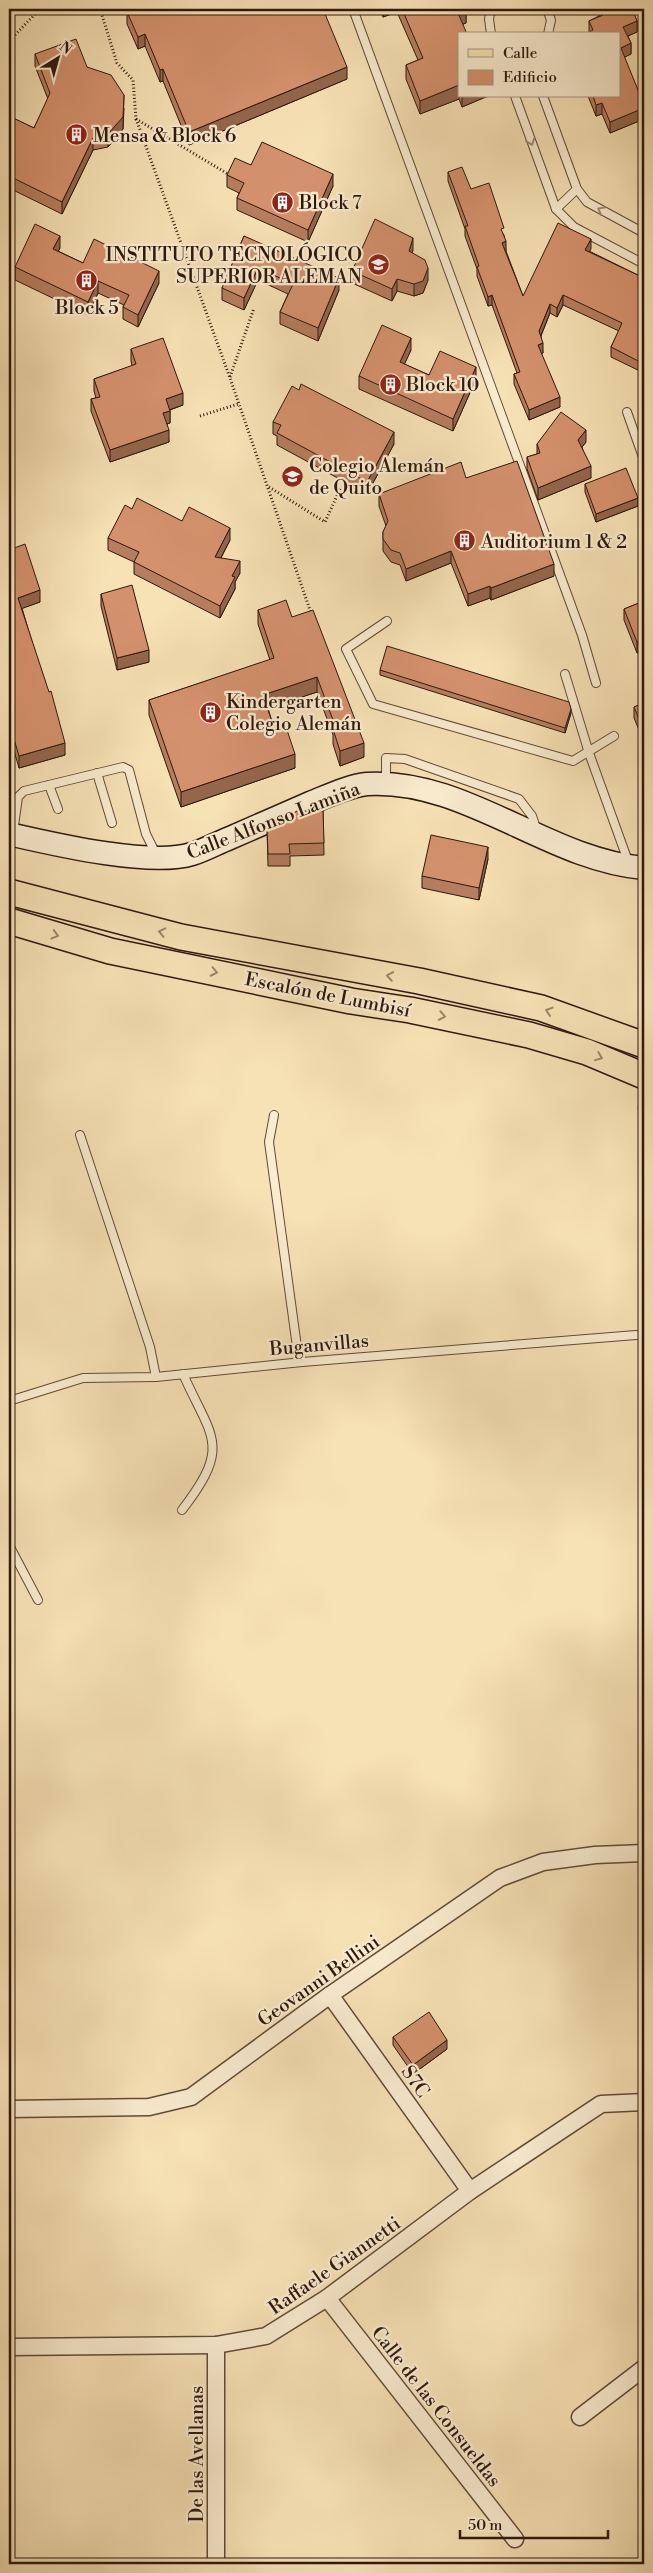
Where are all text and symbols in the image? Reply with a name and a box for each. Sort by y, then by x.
north arrow [32,32,82,82]
legend [458,32,620,98]
text: N [55,38,75,59]
text: Calle [503,44,537,63]
text: Edificio [503,68,557,87]
building icon: Mensa & Block 6 [65,123,89,147]
place label: Mensa & Block 6 [93,124,236,148]
one-way arrow [525,137,535,146]
building icon: Block 7 [271,190,295,214]
place label: Block 7 [298,191,362,215]
one-way arrow [597,206,606,216]
place label: INSTITUTO TECNOLÓGICO SUPERIOR ALEMAN [105,242,362,289]
school or university icon: INSTITUTO TECNOLÓGICO SUPERIOR ALEMAN [366,253,390,277]
building icon: Block 5 [75,269,99,293]
place label: Block 5 [54,296,119,320]
building icon: Block 10 [378,372,402,396]
place label: Block 10 [405,373,479,397]
place label: Colegio Alemán de Quito [309,454,445,500]
school or university icon: Colegio Alemán de Quito [281,464,305,488]
building icon: Auditorium 1 & 2 [453,529,477,553]
place label: Auditorium 1 & 2 [480,530,627,554]
place label: Kindergarten Colegio Alemán [226,690,362,736]
building icon: Kindergarten Colegio Alemán [198,700,222,724]
street label: Calle Alfonso Lamiña [183,777,364,865]
one-way arrow [158,927,167,938]
one-way arrow [51,930,59,940]
one-way arrow [209,966,218,977]
street label: Escalón de Lumbisí [243,967,413,1023]
one-way arrow [386,972,395,982]
one-way arrow [545,1006,554,1016]
one-way arrow [437,1010,446,1021]
one-way arrow [594,1051,603,1062]
street label: Buganvillas [267,1329,370,1361]
street label: Geovanni Bellini [253,1930,384,2032]
street label: S7C [396,2061,435,2102]
street label: Raffaele Giannetti [264,2211,405,2320]
street label: Calle de las Consueldas [366,2321,506,2492]
street label: De las Avellanas [185,2386,209,2522]
scale bar [460,2508,608,2540]
text: 50 m [468,2516,502,2535]

